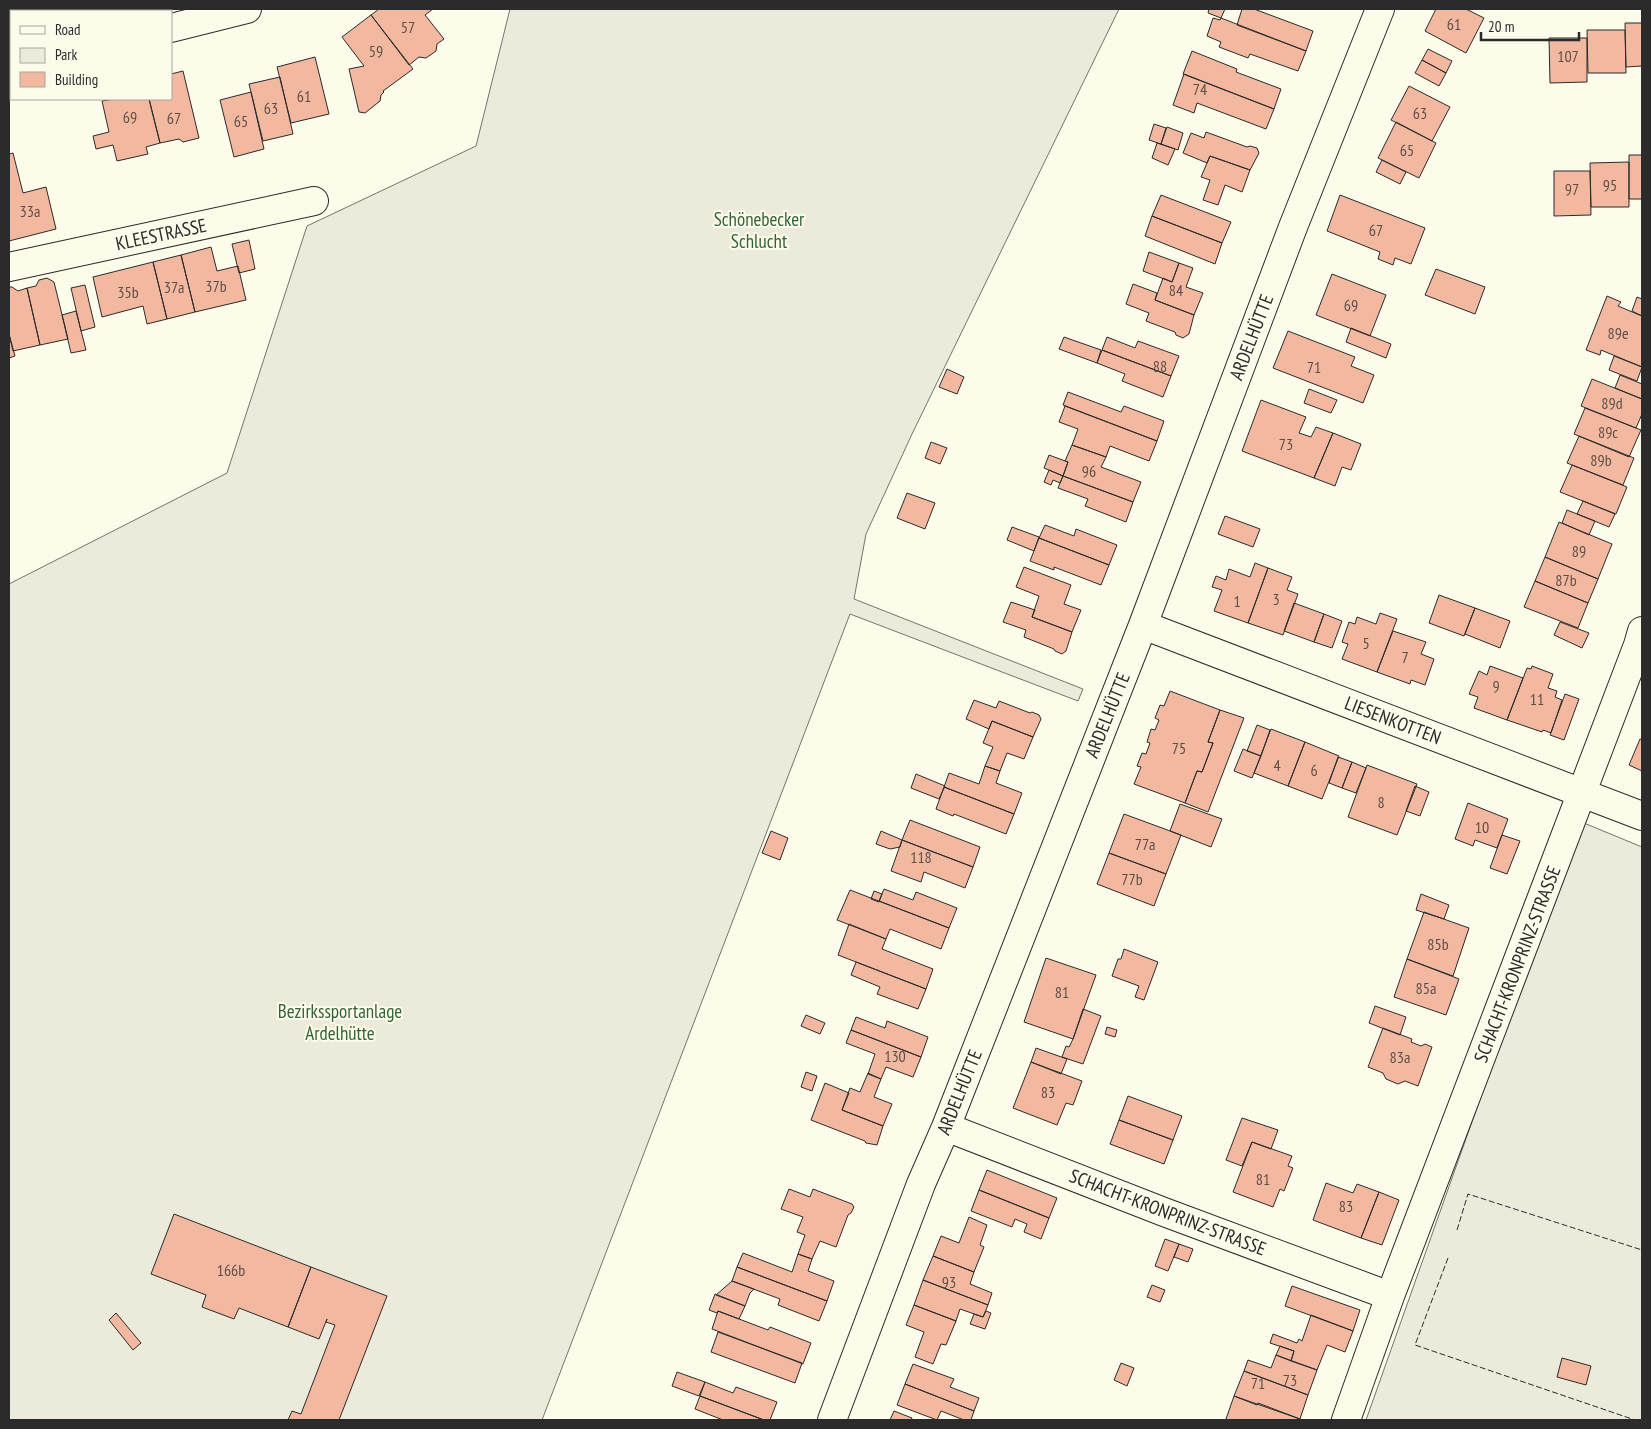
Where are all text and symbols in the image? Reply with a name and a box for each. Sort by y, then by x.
legend [10,10,172,100]
scale bar [1481,10,1578,42]
house number: 61 [1447,14,1461,34]
house number: 57 [401,17,415,37]
text: 20 m [1488,17,1514,36]
text: Road [55,20,81,39]
house number: 59 [369,41,383,61]
text: Park [55,45,77,64]
house number: 107 [1557,46,1579,66]
text: Building [55,70,98,89]
house number: 74 [1193,79,1207,99]
house number: 61 [297,86,311,106]
house number: 63 [264,98,278,118]
house number: 63 [1413,103,1427,123]
house number: 69 [123,107,137,127]
house number: 67 [167,108,181,128]
house number: 65 [234,111,248,131]
house number: 65 [1400,140,1414,160]
house number: 95 [1603,175,1617,195]
house number: 97 [1565,179,1579,199]
house number: 33a [20,201,40,221]
park label: Schönebecker Schlucht [714,207,805,253]
street label: KLEESTRASSE [113,213,209,255]
house number: 67 [1369,220,1383,240]
house number: 37b [205,276,227,296]
house number: 37a [164,277,184,297]
house number: 84 [1169,280,1183,300]
house number: 35b [117,282,139,302]
street label: ARDELHÜTTE [1224,291,1278,383]
house number: 69 [1344,295,1358,315]
house number: 89e [1607,323,1629,343]
house number: 88 [1153,356,1167,376]
house number: 71 [1307,357,1321,377]
house number: 89d [1601,393,1623,413]
house number: 89c [1598,422,1618,442]
house number: 73 [1279,434,1293,454]
house number: 89b [1590,450,1612,470]
house number: 96 [1082,461,1096,481]
house number: 89 [1572,541,1586,561]
house number: 87b [1555,570,1577,590]
house number: 3 [1272,589,1280,609]
house number: 1 [1233,591,1241,611]
house number: 5 [1362,633,1370,653]
house number: 7 [1401,647,1409,667]
street label: ARDELHÜTTE [1079,669,1135,761]
house number: 9 [1492,676,1500,696]
house number: 11 [1530,689,1544,709]
street label: LIESENKOTTEN [1341,691,1445,749]
house number: 75 [1172,738,1186,758]
house number: 4 [1273,755,1281,775]
house number: 6 [1310,760,1318,780]
house number: 8 [1377,792,1385,812]
house number: 10 [1475,817,1489,837]
house number: 77a [1135,834,1155,854]
house number: 118 [910,847,932,867]
street label: SCHACHT-KRONPRINZ-STRASSE [1468,862,1566,1066]
house number: 77b [1121,869,1143,889]
house number: 85b [1427,934,1449,954]
house number: 85a [1416,978,1436,998]
house number: 81 [1055,982,1069,1002]
park label: Bezirkssportanlage Ardelhütte [278,999,402,1045]
house number: 130 [884,1046,906,1066]
street label: ARDELHÜTTE [931,1046,987,1138]
house number: 83a [1390,1047,1410,1067]
house number: 83 [1041,1082,1055,1102]
street label: SCHACHT-KRONPRINZ-STRASSE [1066,1163,1270,1261]
house number: 81 [1256,1169,1270,1189]
house number: 83 [1339,1196,1353,1216]
house number: 166b [217,1260,245,1280]
house number: 93 [942,1272,956,1292]
house number: 73 [1283,1370,1297,1390]
house number: 71 [1251,1373,1265,1393]

